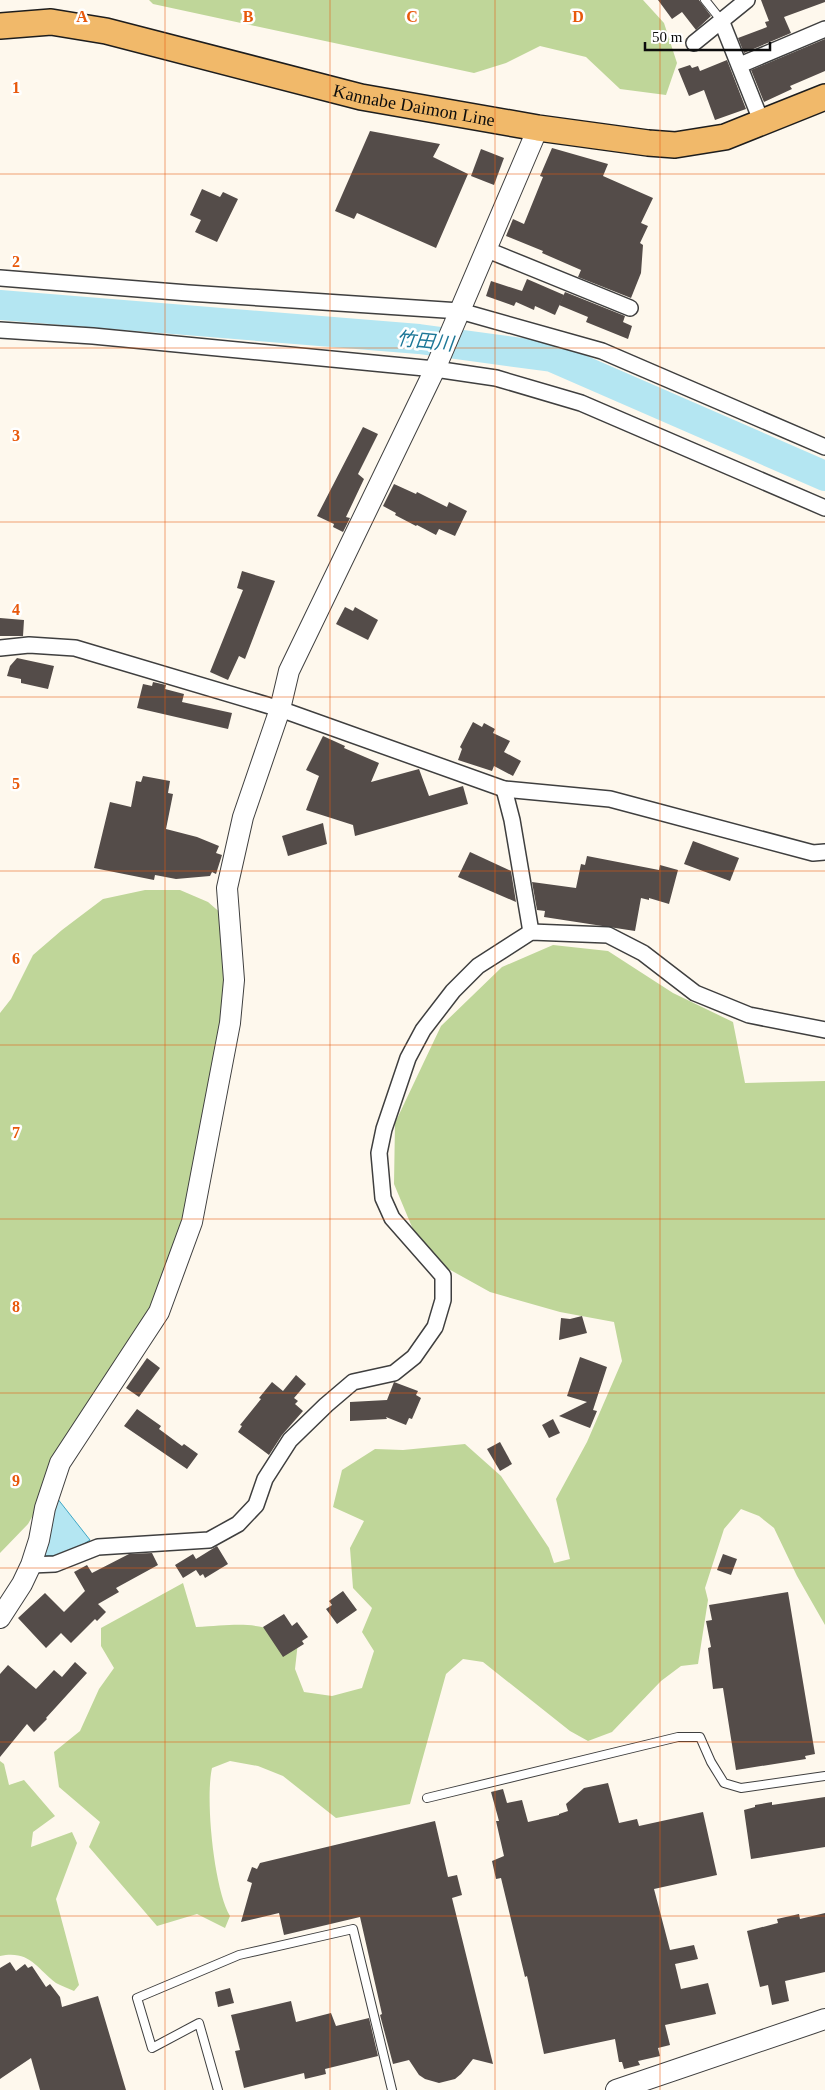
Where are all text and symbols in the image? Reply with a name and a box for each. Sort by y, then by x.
text: A [76,8,88,25]
text: B [243,8,254,25]
text: C [406,8,418,25]
text: D [572,8,584,25]
scale bar [645,20,770,52]
text: 50 m [652,29,683,45]
text: 1 [12,79,20,96]
street label: Kannabe Daimon Line [331,80,496,130]
text: 2 [12,253,20,270]
water label: 竹田川 [396,328,456,355]
text: 3 [12,427,20,444]
text: 4 [12,601,20,618]
text: 5 [12,775,20,792]
text: 6 [12,950,20,967]
text: 7 [12,1124,20,1141]
text: 8 [12,1298,20,1315]
text: 9 [12,1472,20,1489]

